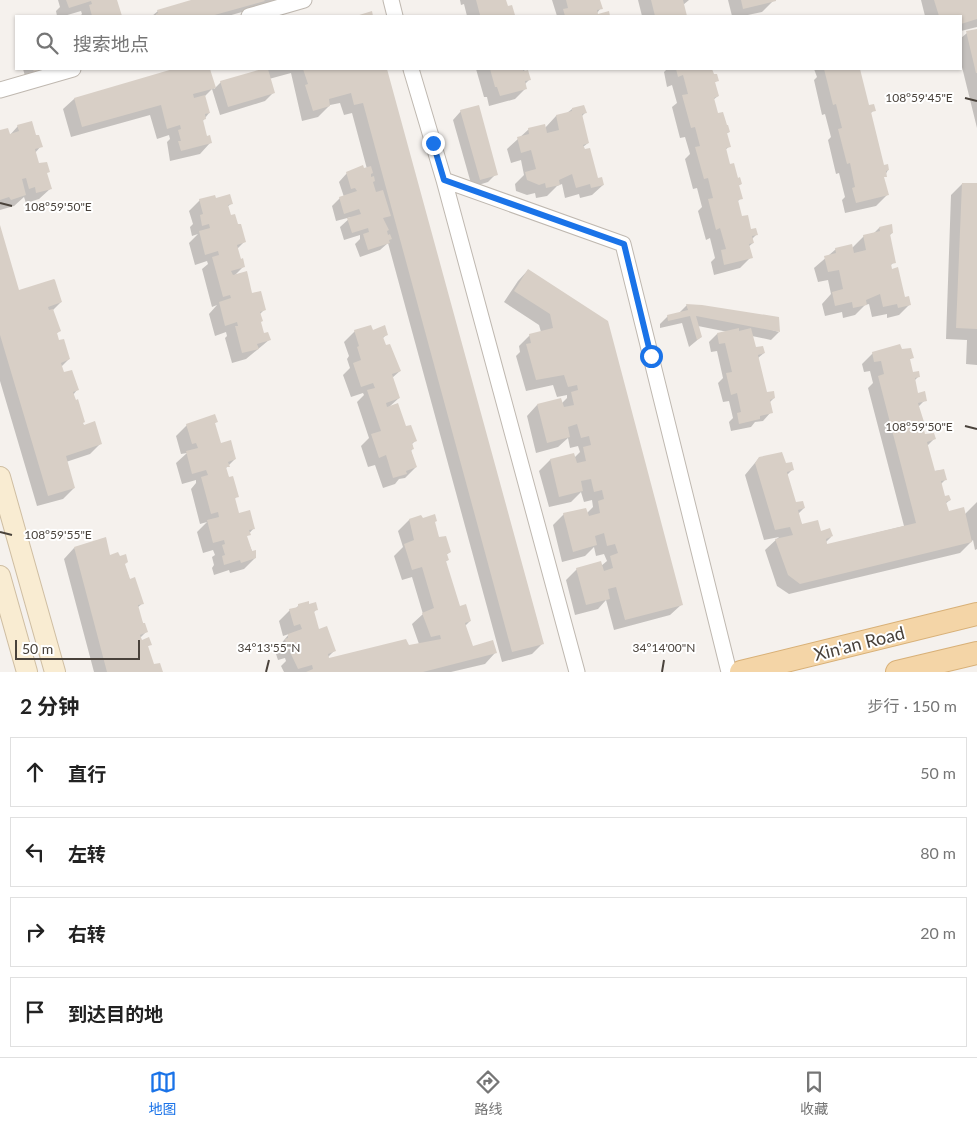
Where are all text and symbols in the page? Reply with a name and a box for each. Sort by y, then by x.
search box [15,15,962,70]
icon: search [33,29,61,57]
text: 搜索地点 [73,32,149,55]
text: 108°59'45"E [885,90,953,105]
route end [422,132,445,155]
text: 108°59'50"E [24,199,92,214]
route start [640,345,663,368]
text: 108°59'50"E [885,419,953,434]
text: 108°59'55"E [24,527,92,542]
street label: Xin'an Road [811,621,907,665]
scale bar [15,637,140,660]
text: 50 m [22,640,53,657]
text: 34°13'55"N [238,640,300,655]
text: 34°14'00"N [633,640,695,655]
text: 2 分钟 [20,693,79,718]
text: 步行 · 150 m [868,696,957,715]
icon: ahead [21,758,49,786]
text: 直行 [68,762,106,785]
text: 50 m [920,763,956,782]
icon: left [21,838,49,866]
text: 左转 [68,842,106,865]
text: 80 m [920,843,956,862]
icon: right [21,918,49,946]
text: 右转 [68,922,106,945]
text: 20 m [920,923,956,942]
icon: arrive [21,998,49,1026]
text: 到达目的地 [68,1002,163,1025]
tab: 地图 [149,1068,177,1118]
tab: 路线 [474,1068,502,1118]
tab: 收藏 [800,1068,828,1118]

